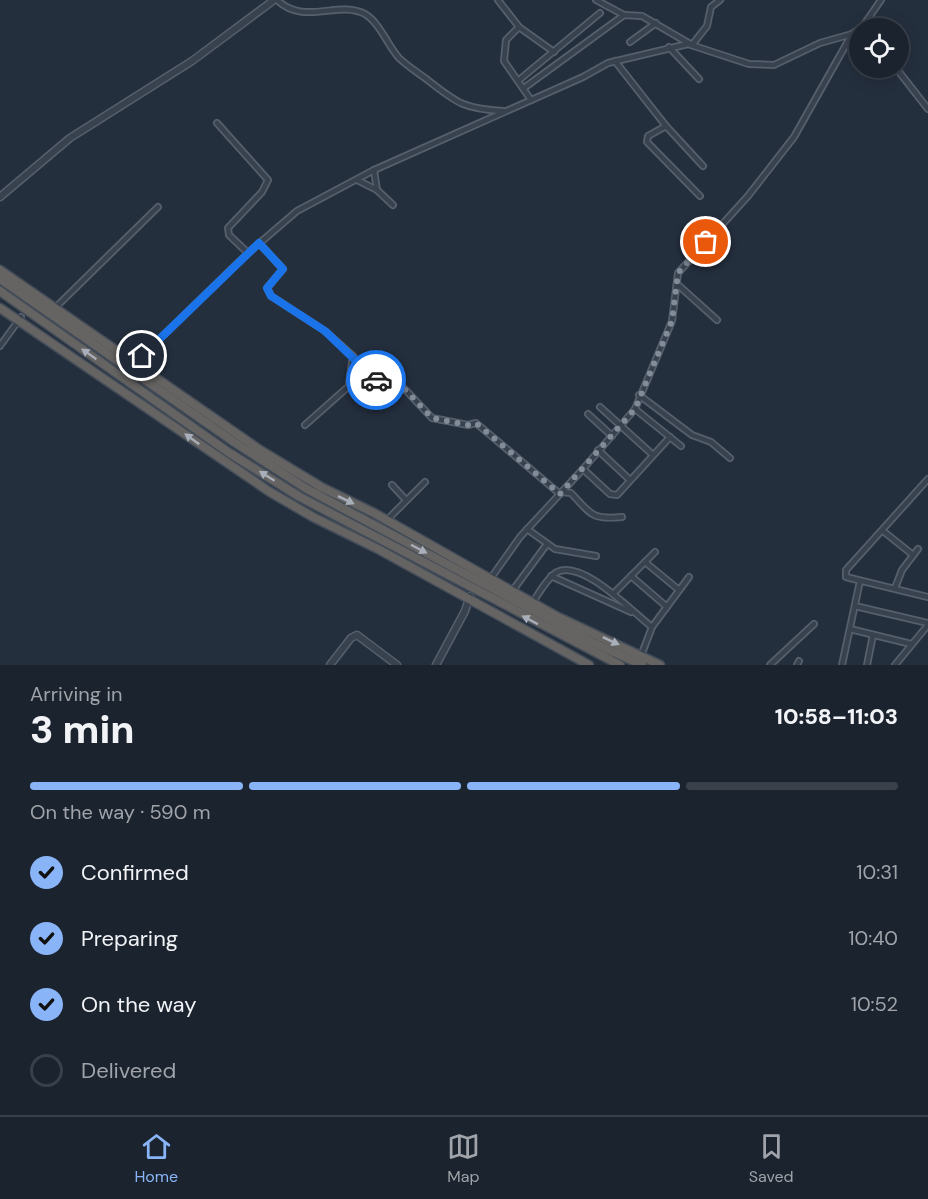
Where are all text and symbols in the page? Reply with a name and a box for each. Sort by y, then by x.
map controls [849,18,909,78]
button: locate [849,18,909,78]
pin [680,216,731,267]
icon: bag [689,225,722,258]
pin [116,330,167,381]
icon: home [125,339,158,372]
one-way arrow [81,348,97,360]
courier [346,350,406,410]
icon: car [360,364,393,397]
one-way arrow [185,433,201,445]
one-way arrow [259,471,275,482]
one-way arrow [338,495,355,504]
one-way arrow [411,544,428,554]
one-way arrow [521,615,538,625]
one-way arrow [602,636,619,645]
text: Arriving in [30,681,122,707]
text: 10:58–11:03 [775,702,898,731]
text: 3 min [30,704,135,755]
text: On the way · 590 m [30,799,211,825]
icon: check [30,856,63,889]
text: Confirmed [81,858,189,887]
text: 10:31 [856,859,898,885]
icon: check [30,922,63,955]
text: Preparing [81,924,178,953]
text: 10:40 [848,925,898,951]
icon: check [30,988,63,1021]
text: On the way [81,990,196,1019]
text: 10:52 [851,991,898,1017]
text: Delivered [81,1056,176,1085]
tab: Home [134,1130,178,1187]
tab: Map [447,1130,480,1187]
tab: Saved [749,1130,794,1187]

